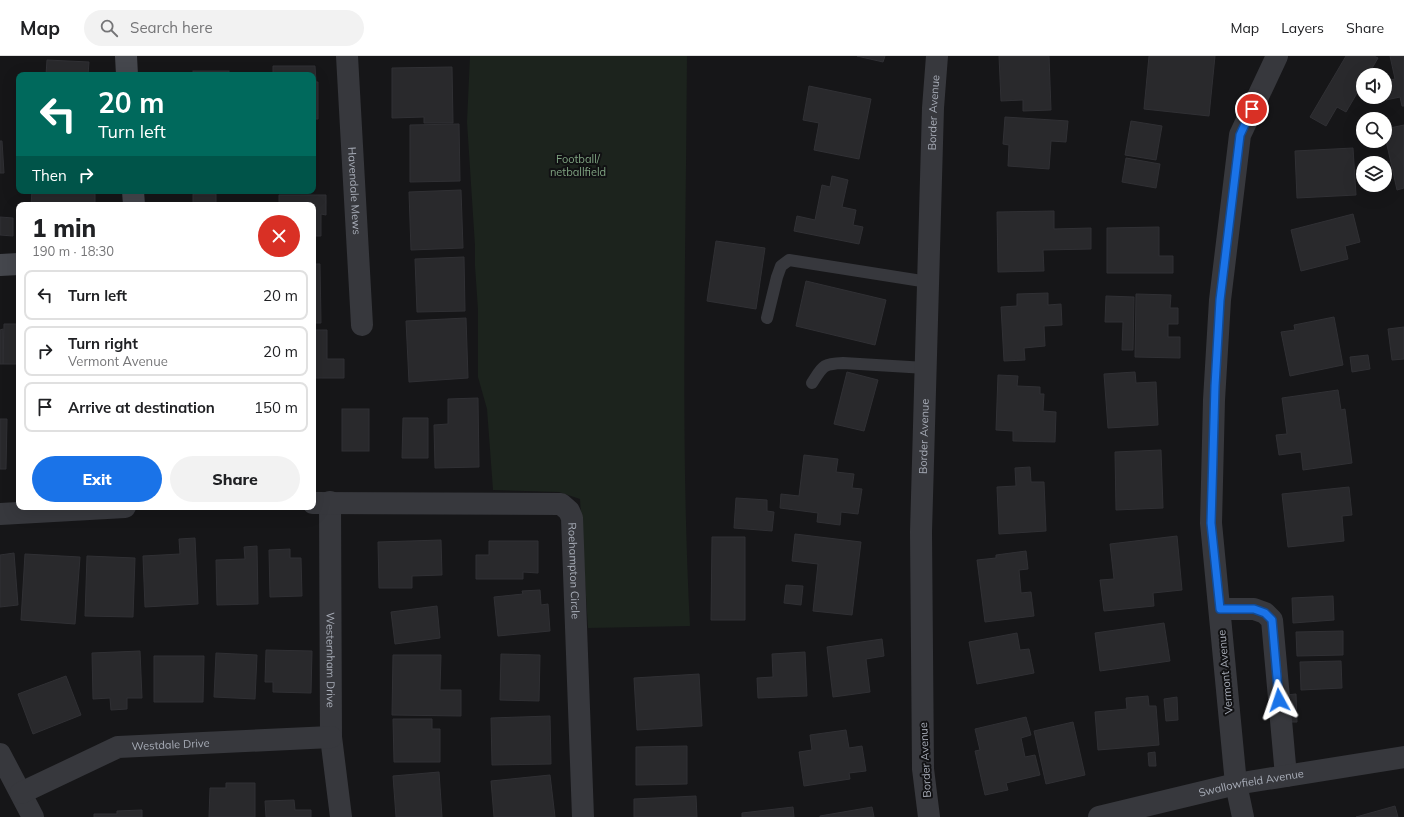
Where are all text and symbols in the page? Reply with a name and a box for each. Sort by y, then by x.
search box [84,10,364,46]
text: Map [20,16,60,40]
icon: search [98,17,120,39]
text: Search here [130,18,213,37]
text: Map [1230,19,1259,37]
text: Layers [1281,19,1324,37]
text: Share [1346,19,1384,37]
map controls [1356,68,1392,192]
button: sound [1356,68,1392,104]
street label: Border Avenue [925,74,943,150]
text: 20 m [98,85,164,120]
icon: left [32,88,84,140]
pin [1235,92,1269,126]
icon: arrive [1241,98,1263,120]
button: search [1356,112,1392,148]
text: Turn left [98,120,166,143]
street label: Havendale Mews [345,146,364,235]
park label: Football/ netballfield [550,152,606,179]
button: layers [1356,156,1392,192]
icon: right [75,164,97,186]
text: Then [32,166,67,185]
text: 1 min [32,213,96,243]
button: close [258,215,300,257]
text: 190 m · 18:30 [32,243,114,259]
icon: left [34,284,56,306]
text: Turn left [68,286,127,305]
text: 20 m [263,286,298,305]
text: Turn right [68,334,138,353]
icon: right [34,340,56,362]
text: 20 m [263,342,298,361]
text: Vermont Avenue [68,353,168,369]
icon: arrive [34,396,56,418]
text: Arrive at destination [68,398,215,417]
text: 150 m [254,398,298,417]
street label: Border Avenue [916,398,932,474]
button: Exit [32,456,162,502]
button: Share [170,456,300,502]
street label: Roehampton Circle [565,522,583,619]
street label: Westernham Drive [323,612,338,708]
street label: Vermont Avenue [1214,629,1236,715]
position arrow [1258,679,1300,721]
street label: Border Avenue [916,722,934,798]
street label: Westdale Drive [131,736,210,753]
street label: Swallowfield Avenue [1197,766,1305,800]

